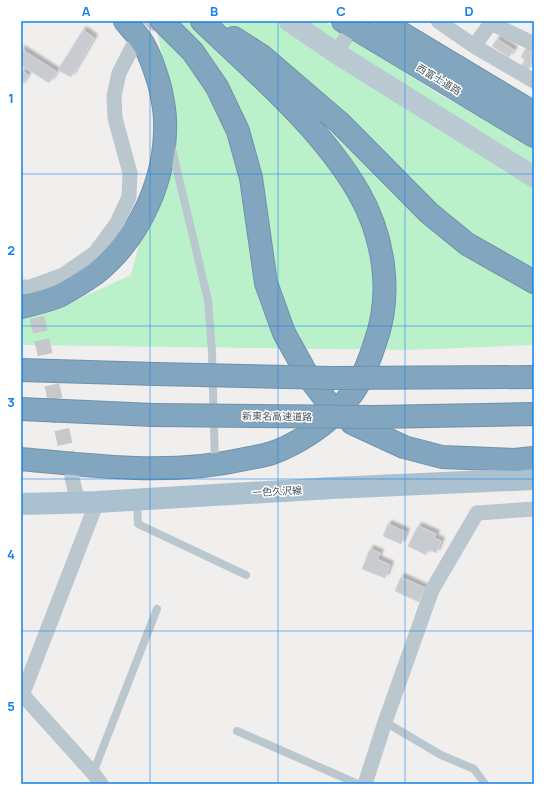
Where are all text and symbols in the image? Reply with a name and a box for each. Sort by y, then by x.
text: A [82,2,91,20]
text: B [210,2,218,20]
text: C [336,2,346,20]
text: D [464,2,474,20]
street label: 西富士道路 [414,60,464,98]
text: 1 [8,89,14,107]
text: 2 [7,241,15,259]
text: 3 [7,393,15,411]
street label: 新東名高速道路 [242,408,312,424]
street label: 一色久沢線 [252,483,302,499]
text: 4 [7,545,15,563]
text: 5 [7,697,15,715]

